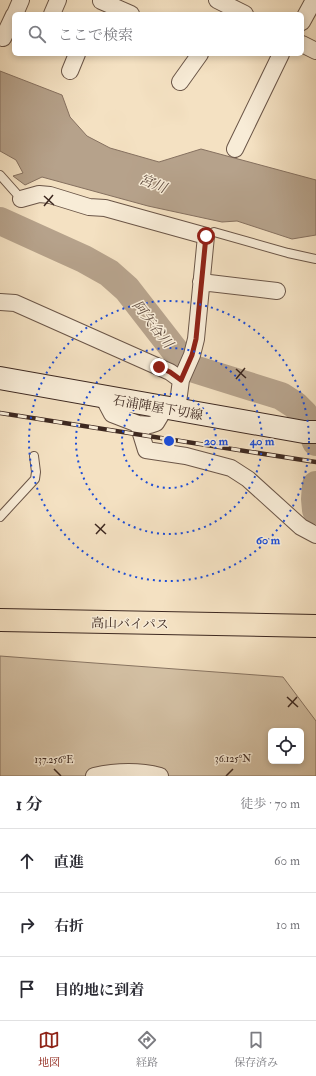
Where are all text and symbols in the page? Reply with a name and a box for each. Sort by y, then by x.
search box [12,12,304,56]
icon: search [26,23,48,45]
text: ここで検索 [58,26,133,45]
water label: 宮川 [137,170,171,197]
route start [197,227,215,245]
water label: 阿矢谷川 [129,297,178,353]
route end [150,358,168,376]
street label: 石浦陣屋下切線 [112,392,204,424]
centre of rings [162,434,176,448]
text: 20 m [204,434,229,449]
text: 40 m [249,434,275,449]
text: 60 m [256,533,281,548]
street label: 高山バイパス [91,615,169,633]
map controls [268,728,304,764]
button: locate [268,728,304,764]
text: 36.125°N [215,753,251,765]
text: 137.256°E [35,754,73,766]
text: 1 分 [16,794,43,815]
text: 徒歩 · 70 m [241,796,300,812]
icon: ahead [16,850,38,872]
text: 直進 [54,853,84,872]
text: 60 m [274,853,300,869]
icon: right [16,914,38,936]
text: 右折 [54,917,84,936]
text: 10 m [276,917,300,933]
icon: arrive [16,978,38,1000]
text: 目的地に到着 [54,981,144,1000]
tab: 地図 [38,1029,60,1069]
tab: 経路 [136,1029,158,1069]
tab: 保存済み [234,1029,278,1069]

